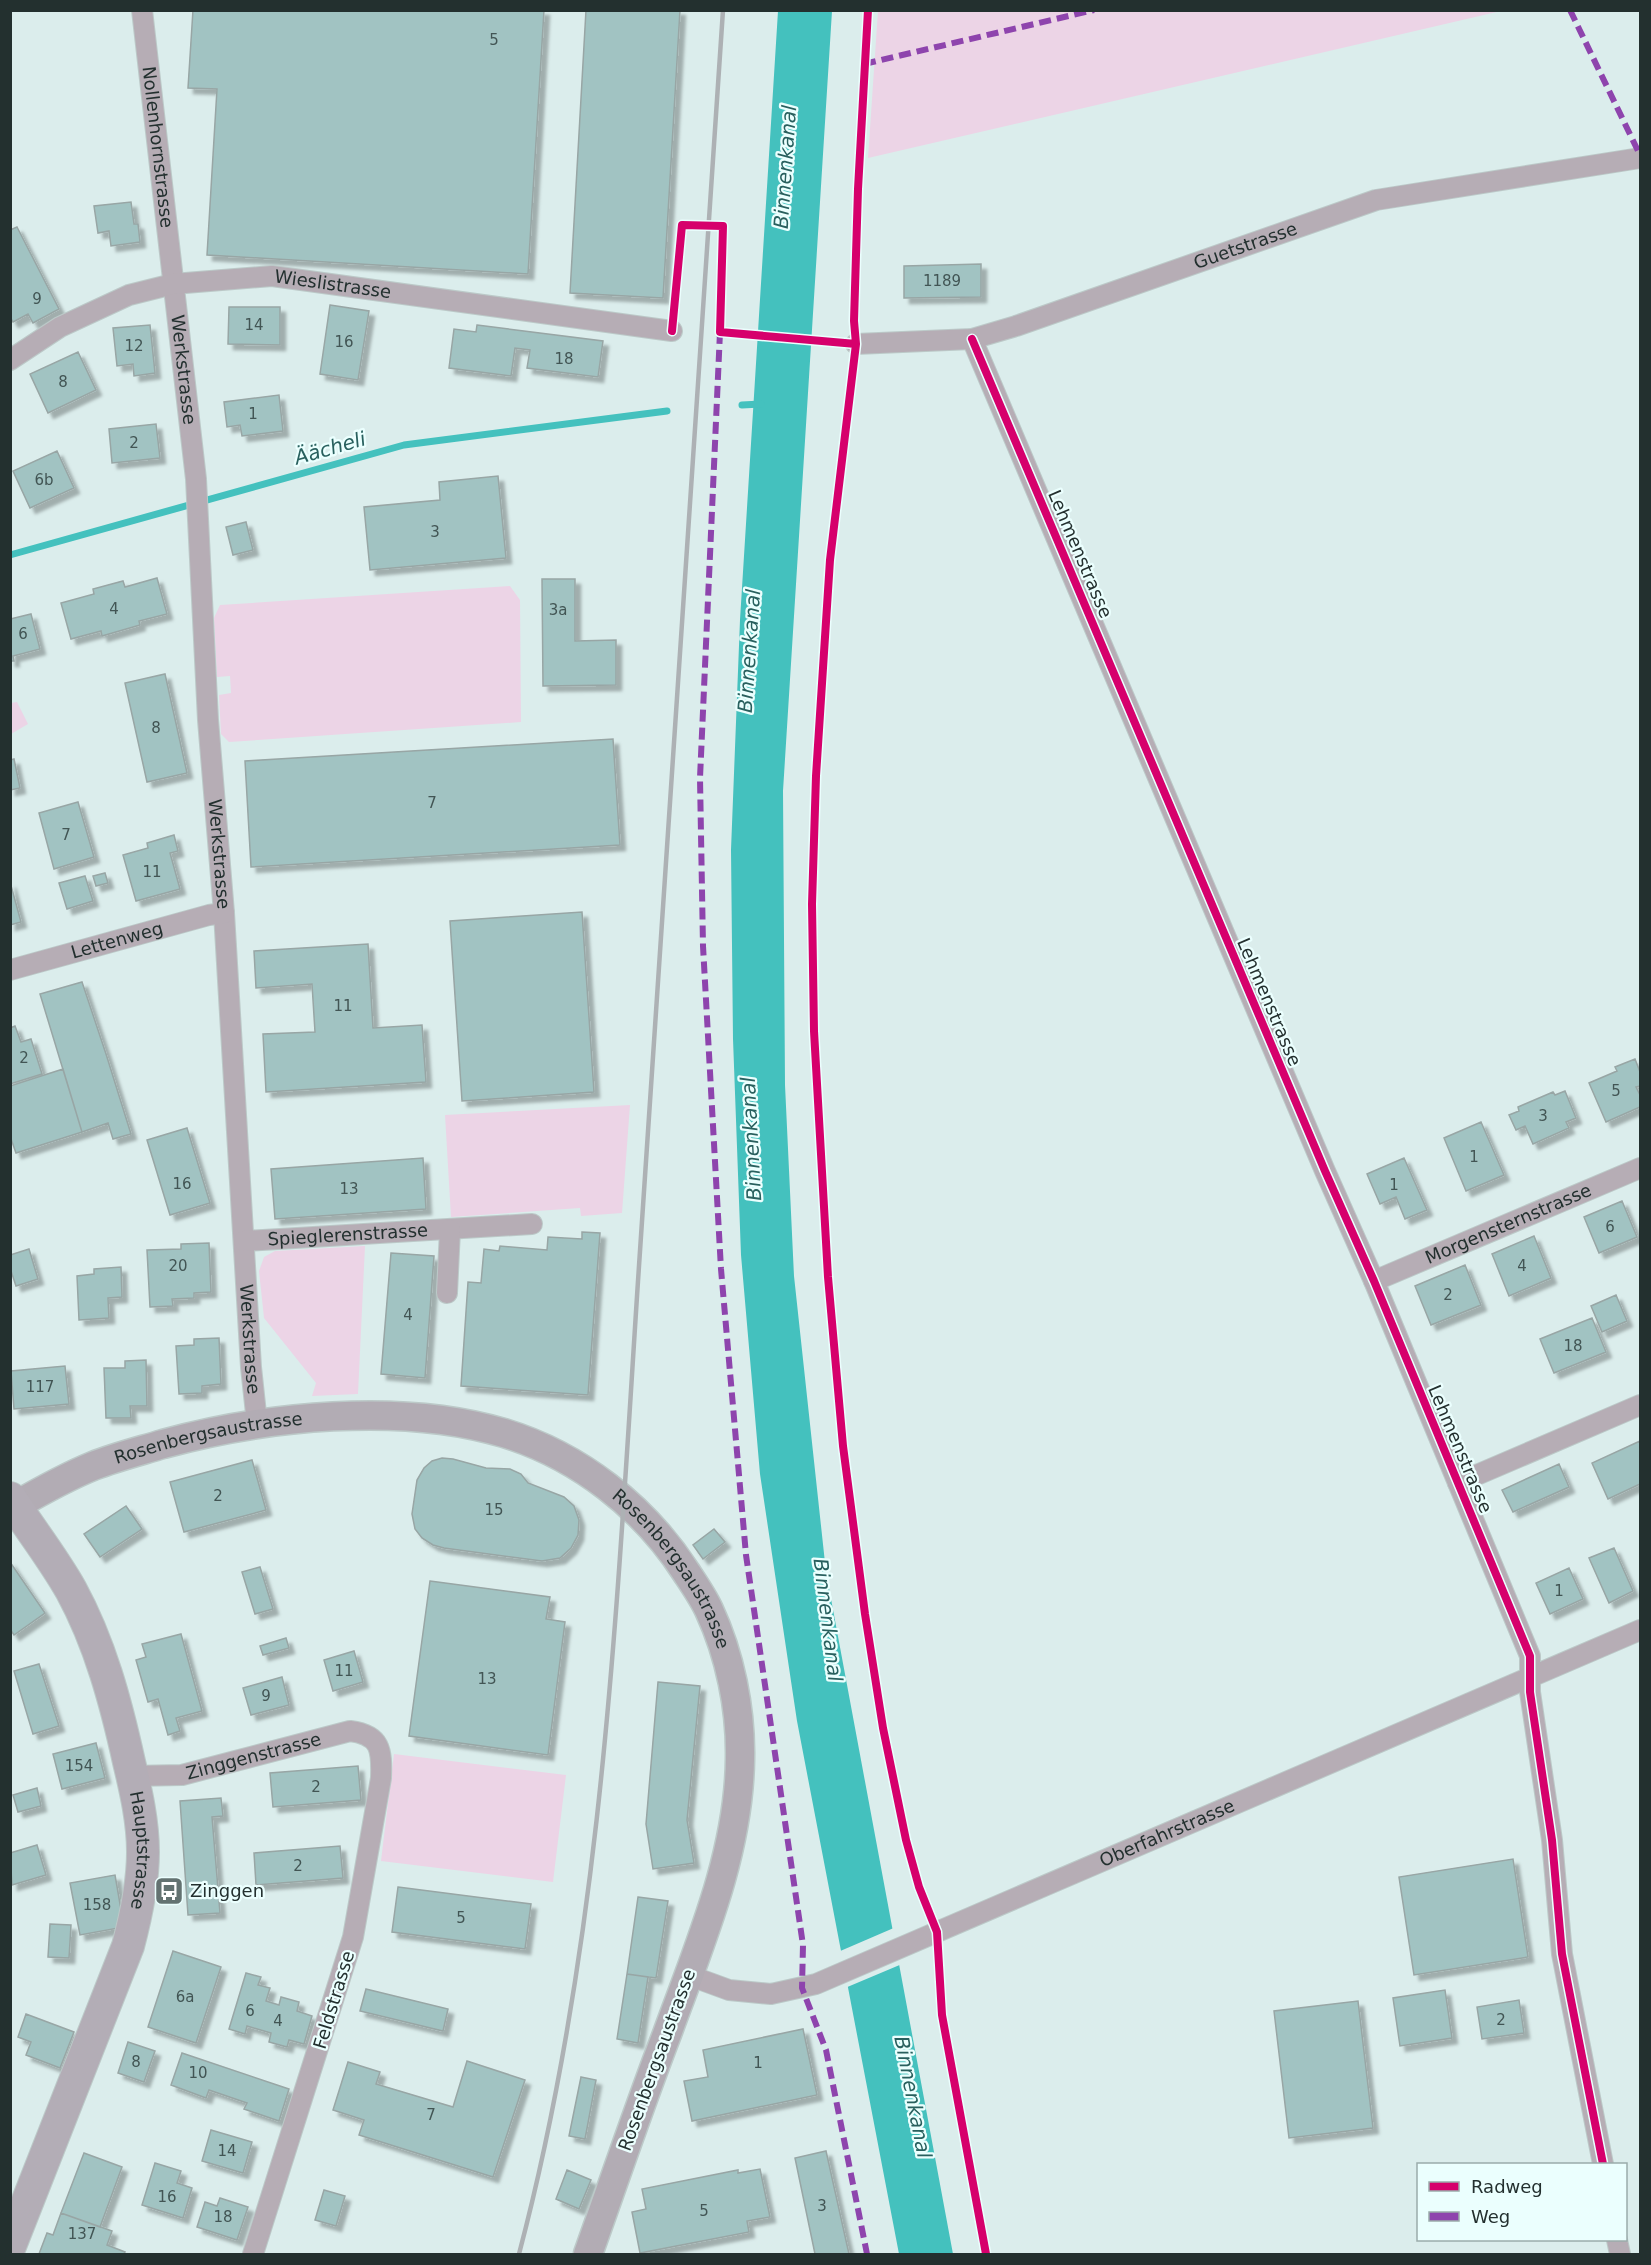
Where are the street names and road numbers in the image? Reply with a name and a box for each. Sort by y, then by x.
street label: Nollenhornstrasse [139,65,178,229]
street label: Guetstrasse [1191,217,1300,273]
street label: Wieslistrasse [273,265,393,302]
street label: Werkstrasse [167,314,201,426]
street label: Lehmenstrasse [1044,487,1117,621]
street label: Werkstrasse [205,798,235,910]
street label: Lettenweg [68,917,165,963]
street label: Lehmenstrasse [1233,935,1306,1069]
street label: Morgensternstrasse [1422,1179,1594,1268]
street label: Spieglerenstrasse [267,1219,429,1250]
street label: Werkstrasse [236,1283,265,1395]
street label: Lehmenstrasse [1424,1382,1497,1516]
street label: Rosenbergsaustrasse [112,1408,304,1468]
street label: Rosenbergsaustrasse [608,1484,734,1651]
street label: Zinggenstrasse [184,1728,323,1784]
street label: Hauptstrasse [126,1789,154,1911]
street label: Oberfahrstrasse [1096,1794,1238,1871]
street label: Feldstrasse [309,1948,358,2051]
street label: Rosenbergsaustrasse [614,1966,699,2154]

